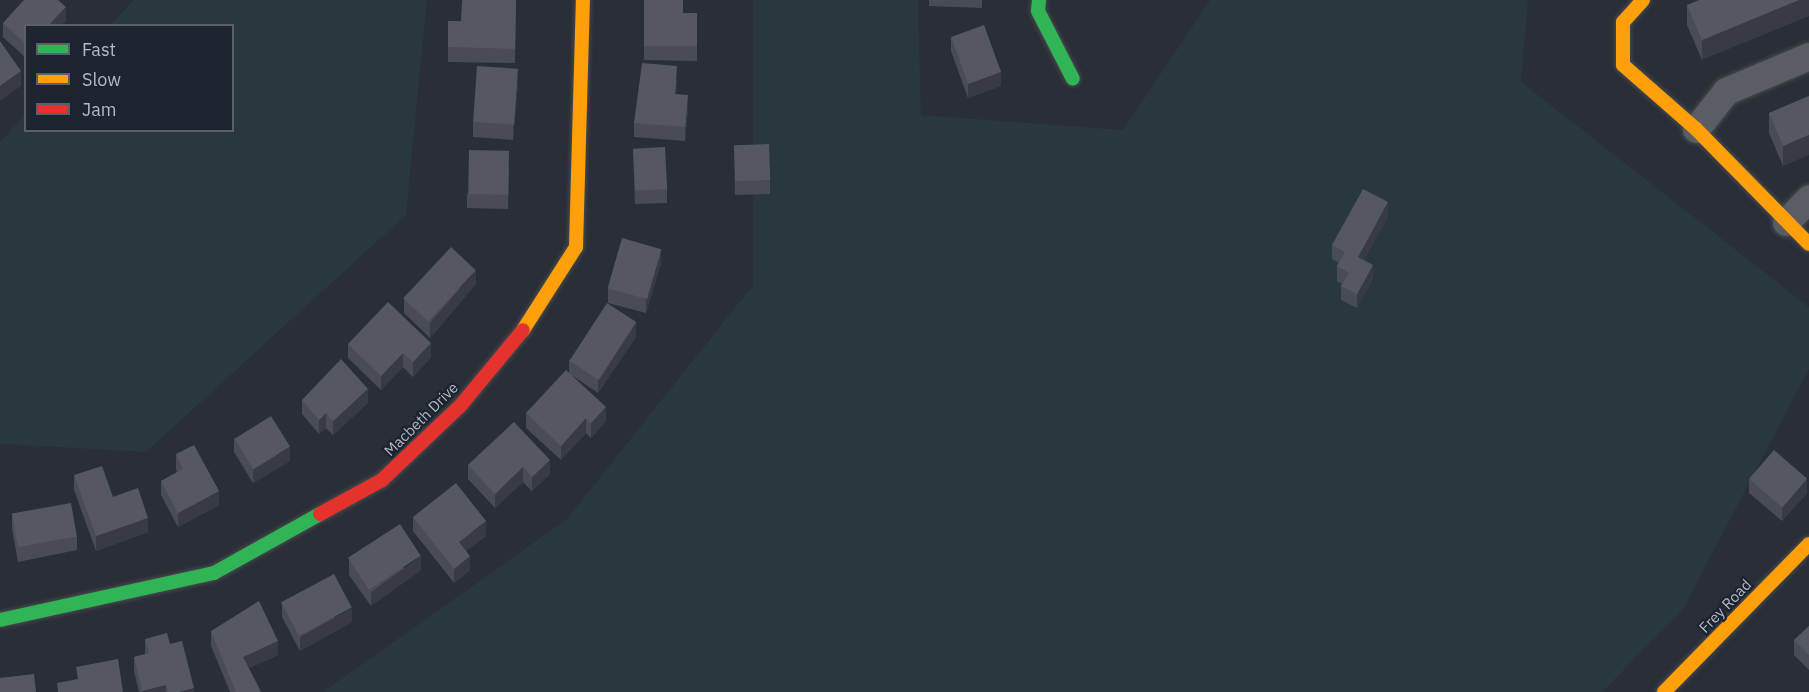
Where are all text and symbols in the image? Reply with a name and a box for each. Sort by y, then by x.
legend [24,24,234,132]
text: Fast [82,38,116,61]
text: Slow [82,68,121,91]
text: Jam [82,98,117,121]
street label: Macbeth Drive [380,378,462,460]
street label: Frey Road [1695,576,1755,636]

